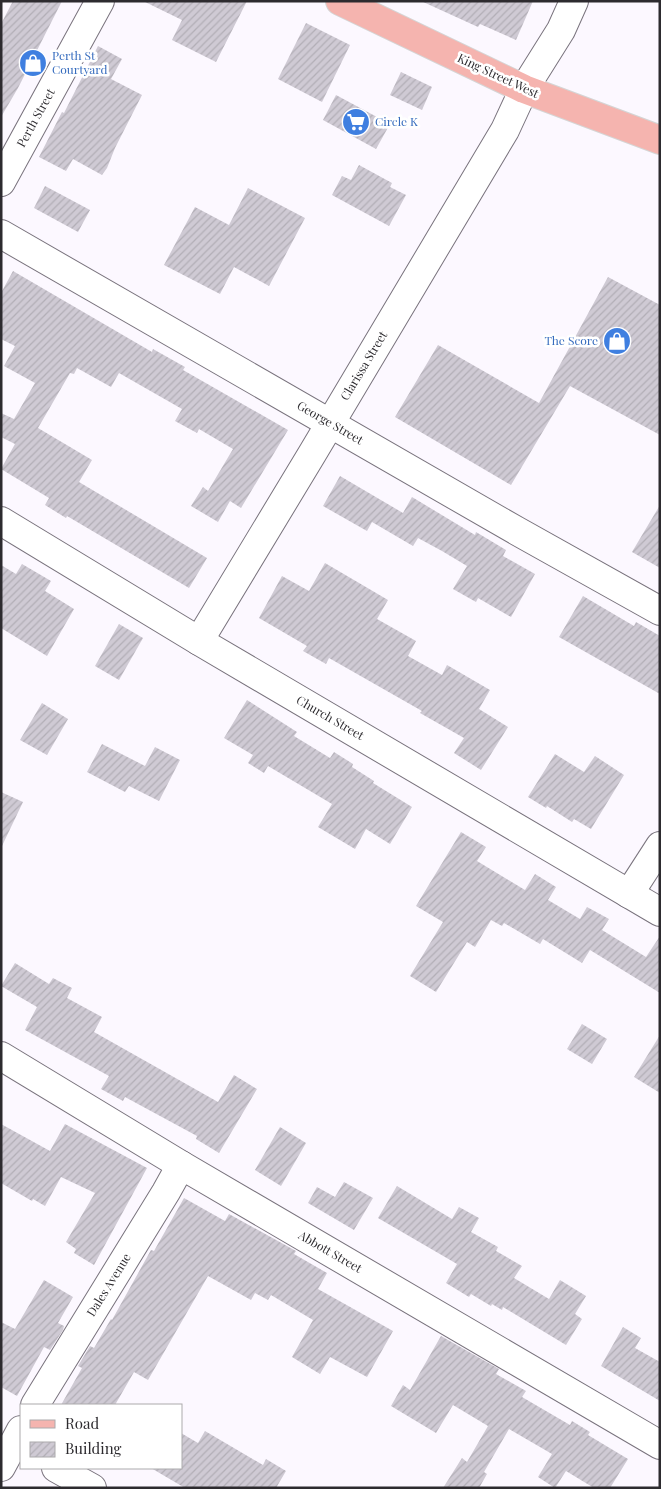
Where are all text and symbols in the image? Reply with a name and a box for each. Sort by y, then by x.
place label: Perth St Courtyard [52,47,107,77]
shop icon: Perth St Courtyard [18,48,48,78]
street label: King Street West [455,49,542,101]
street label: Perth Street [12,85,58,150]
supermarket icon: Circle K [341,107,371,137]
place label: Circle K [375,113,418,129]
shop icon: The Score [602,326,632,356]
street label: Clarissa Street [336,327,391,403]
place label: The Score [544,332,598,348]
street label: George Street [294,397,367,448]
street label: Church Street [294,691,368,743]
street label: Abbott Street [295,1226,366,1276]
street label: Dales Avenue [82,1250,134,1319]
legend [20,1404,182,1469]
text: Road [65,1413,99,1433]
text: Building [65,1438,122,1458]

